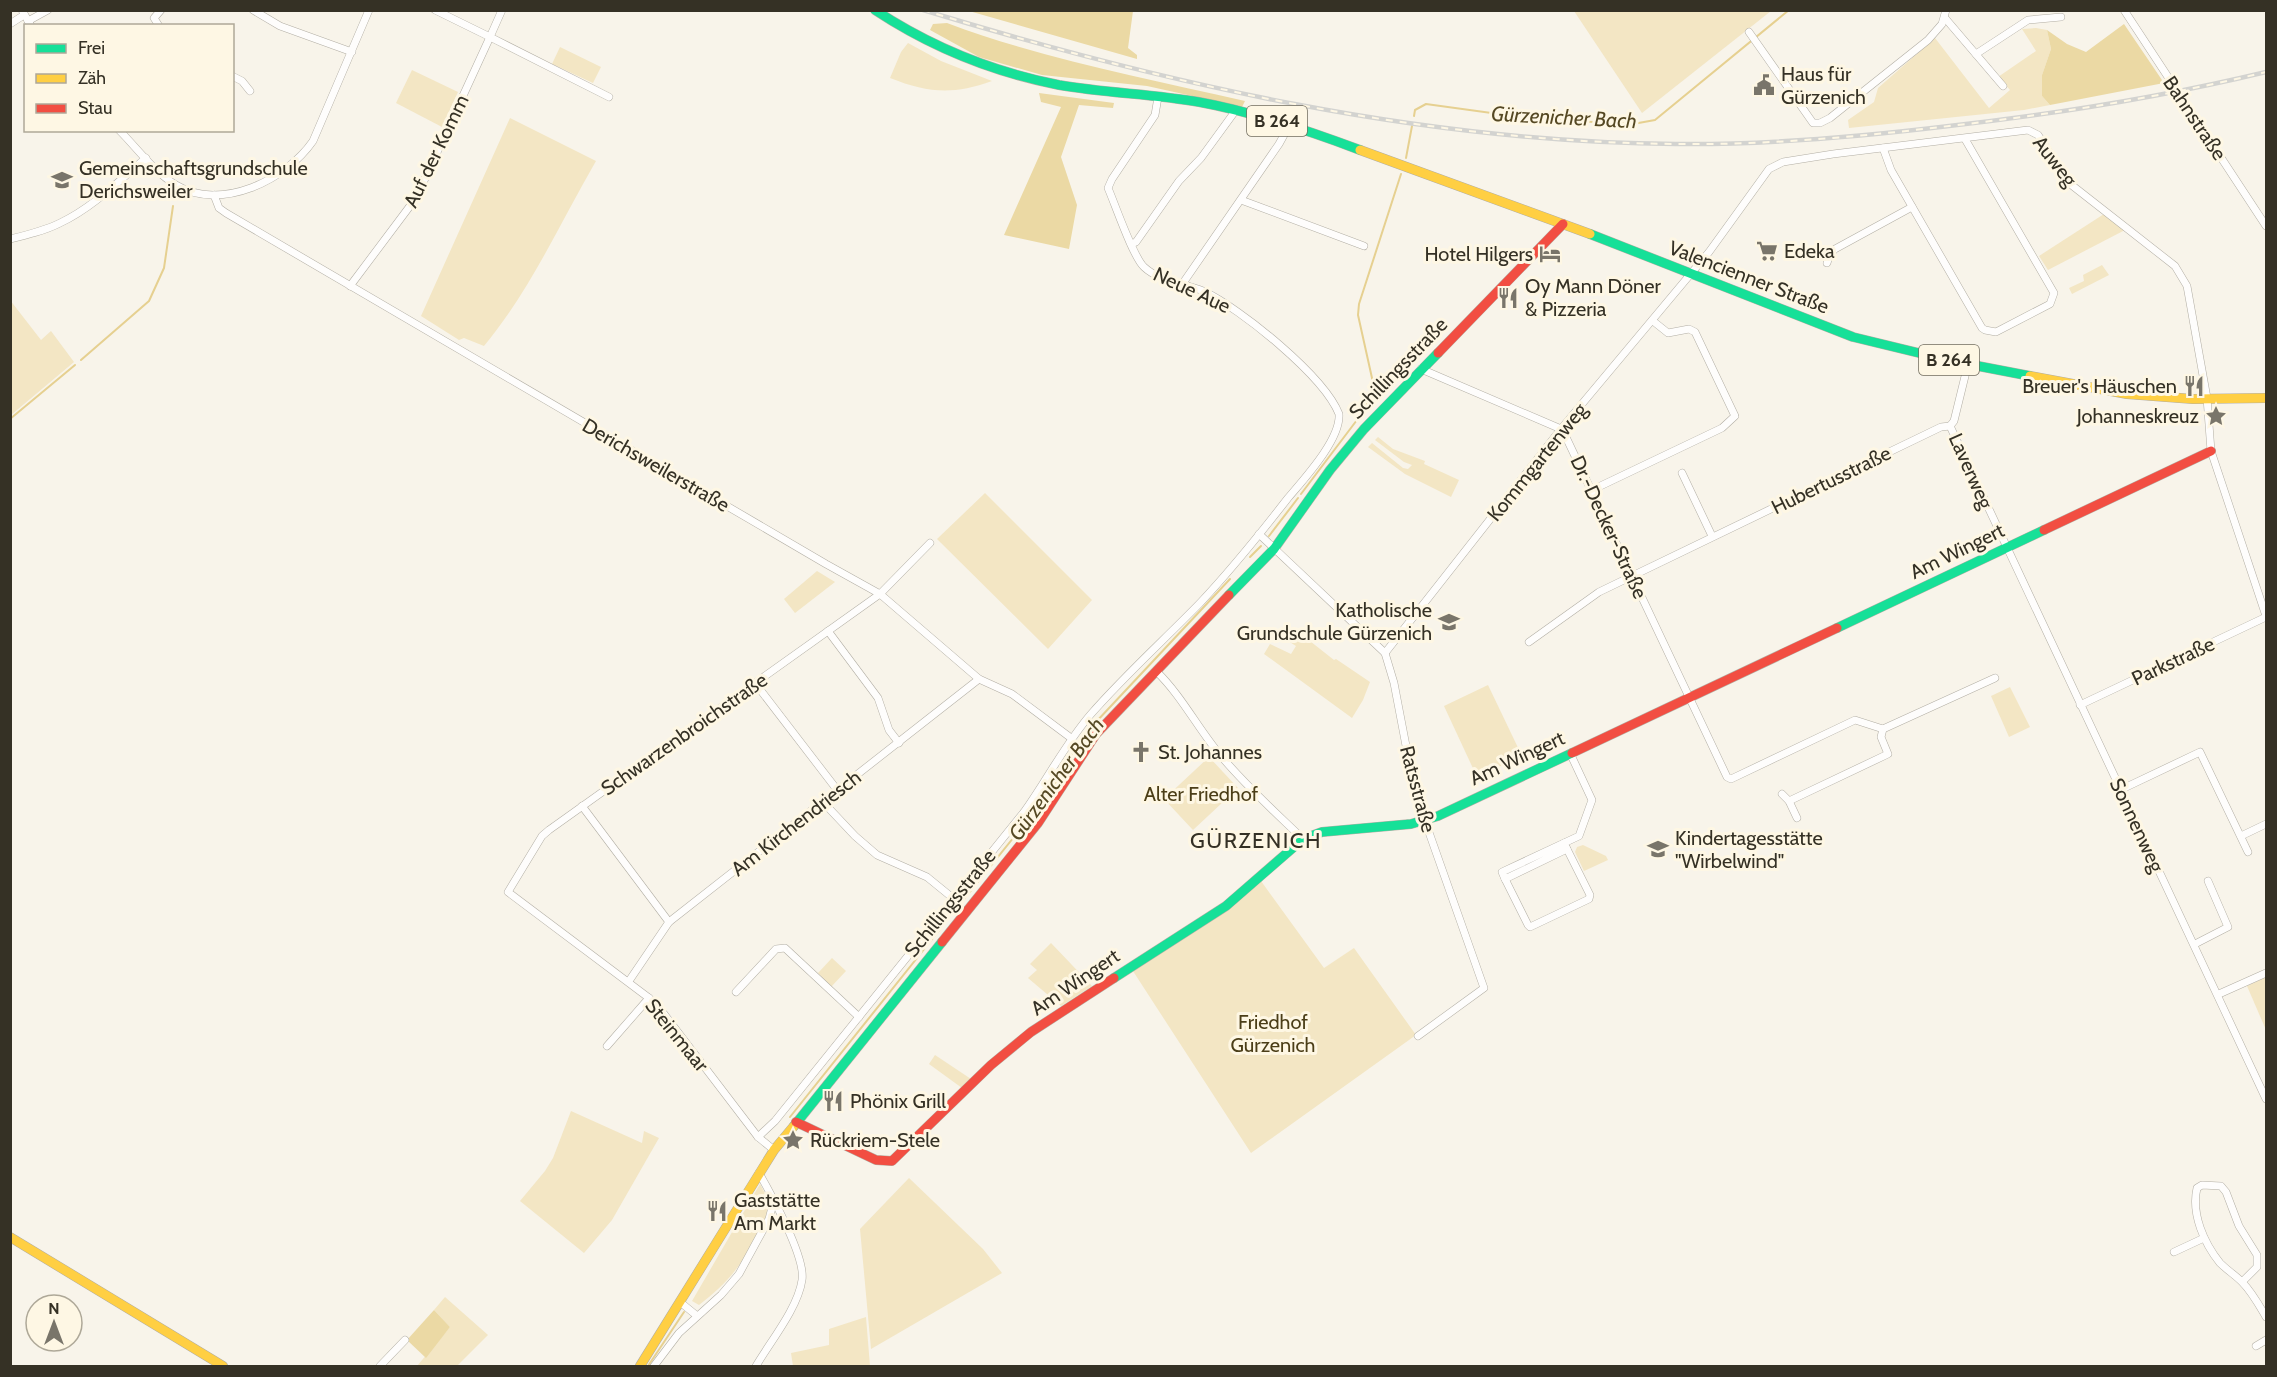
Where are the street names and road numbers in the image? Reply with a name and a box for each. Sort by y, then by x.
street label: Bahnstraße [2158,71,2232,165]
street label: Auf der Komm [398,91,474,211]
road number: B 264 [1247,106,1307,136]
street label: Auweg [2028,131,2083,192]
street label: Valencienner Straße [1666,235,1832,319]
street label: Neue Aue [1150,262,1234,318]
street label: Schillingsstraße [1344,312,1452,424]
road number: B 264 [1919,345,1979,375]
street label: Kommgartenweg [1482,397,1593,526]
street label: Derichsweilerstraße [578,413,734,517]
street label: Laverweg [1944,430,1999,513]
street label: Hubertusstraße [1767,441,1895,519]
street label: Dr.-Decker-Straße [1565,452,1653,602]
street label: Am Wingert [1906,518,2008,584]
street label: Parkstraße [2128,631,2218,691]
street label: Schwarzenbroichstraße [596,668,772,800]
street label: Am Wingert [1466,725,1568,790]
street label: Ratsstraße [1395,743,1441,835]
street label: Am Kirchendriesch [726,765,866,881]
street label: Sonnenweg [2105,774,2170,877]
street label: Schillingsstraße [899,844,1001,962]
street label: Am Wingert [1026,943,1124,1020]
street label: Steinmaar [640,994,714,1077]

